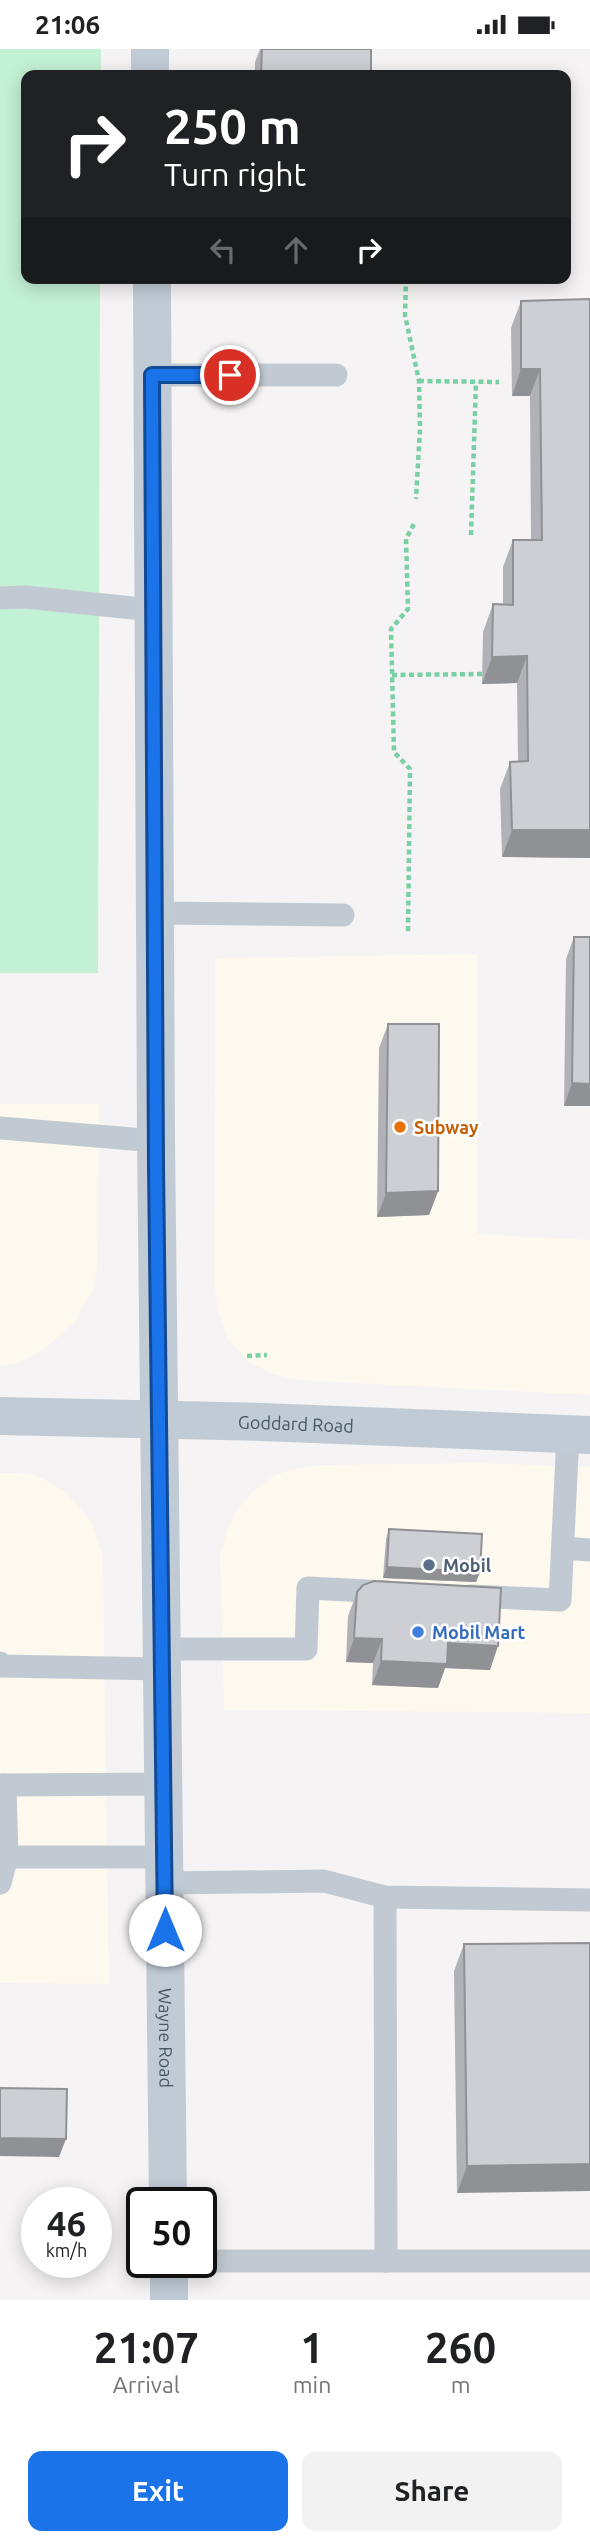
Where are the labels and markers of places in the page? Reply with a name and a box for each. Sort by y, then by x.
pin [200,345,260,405]
place label: Subway [414,1117,479,1137]
marker: Subway [392,1119,408,1135]
place label: Mobil [443,1555,492,1575]
marker: Mobil [421,1557,437,1573]
place label: Mobil Mart [432,1622,526,1642]
marker: Mobil Mart [410,1624,426,1640]

